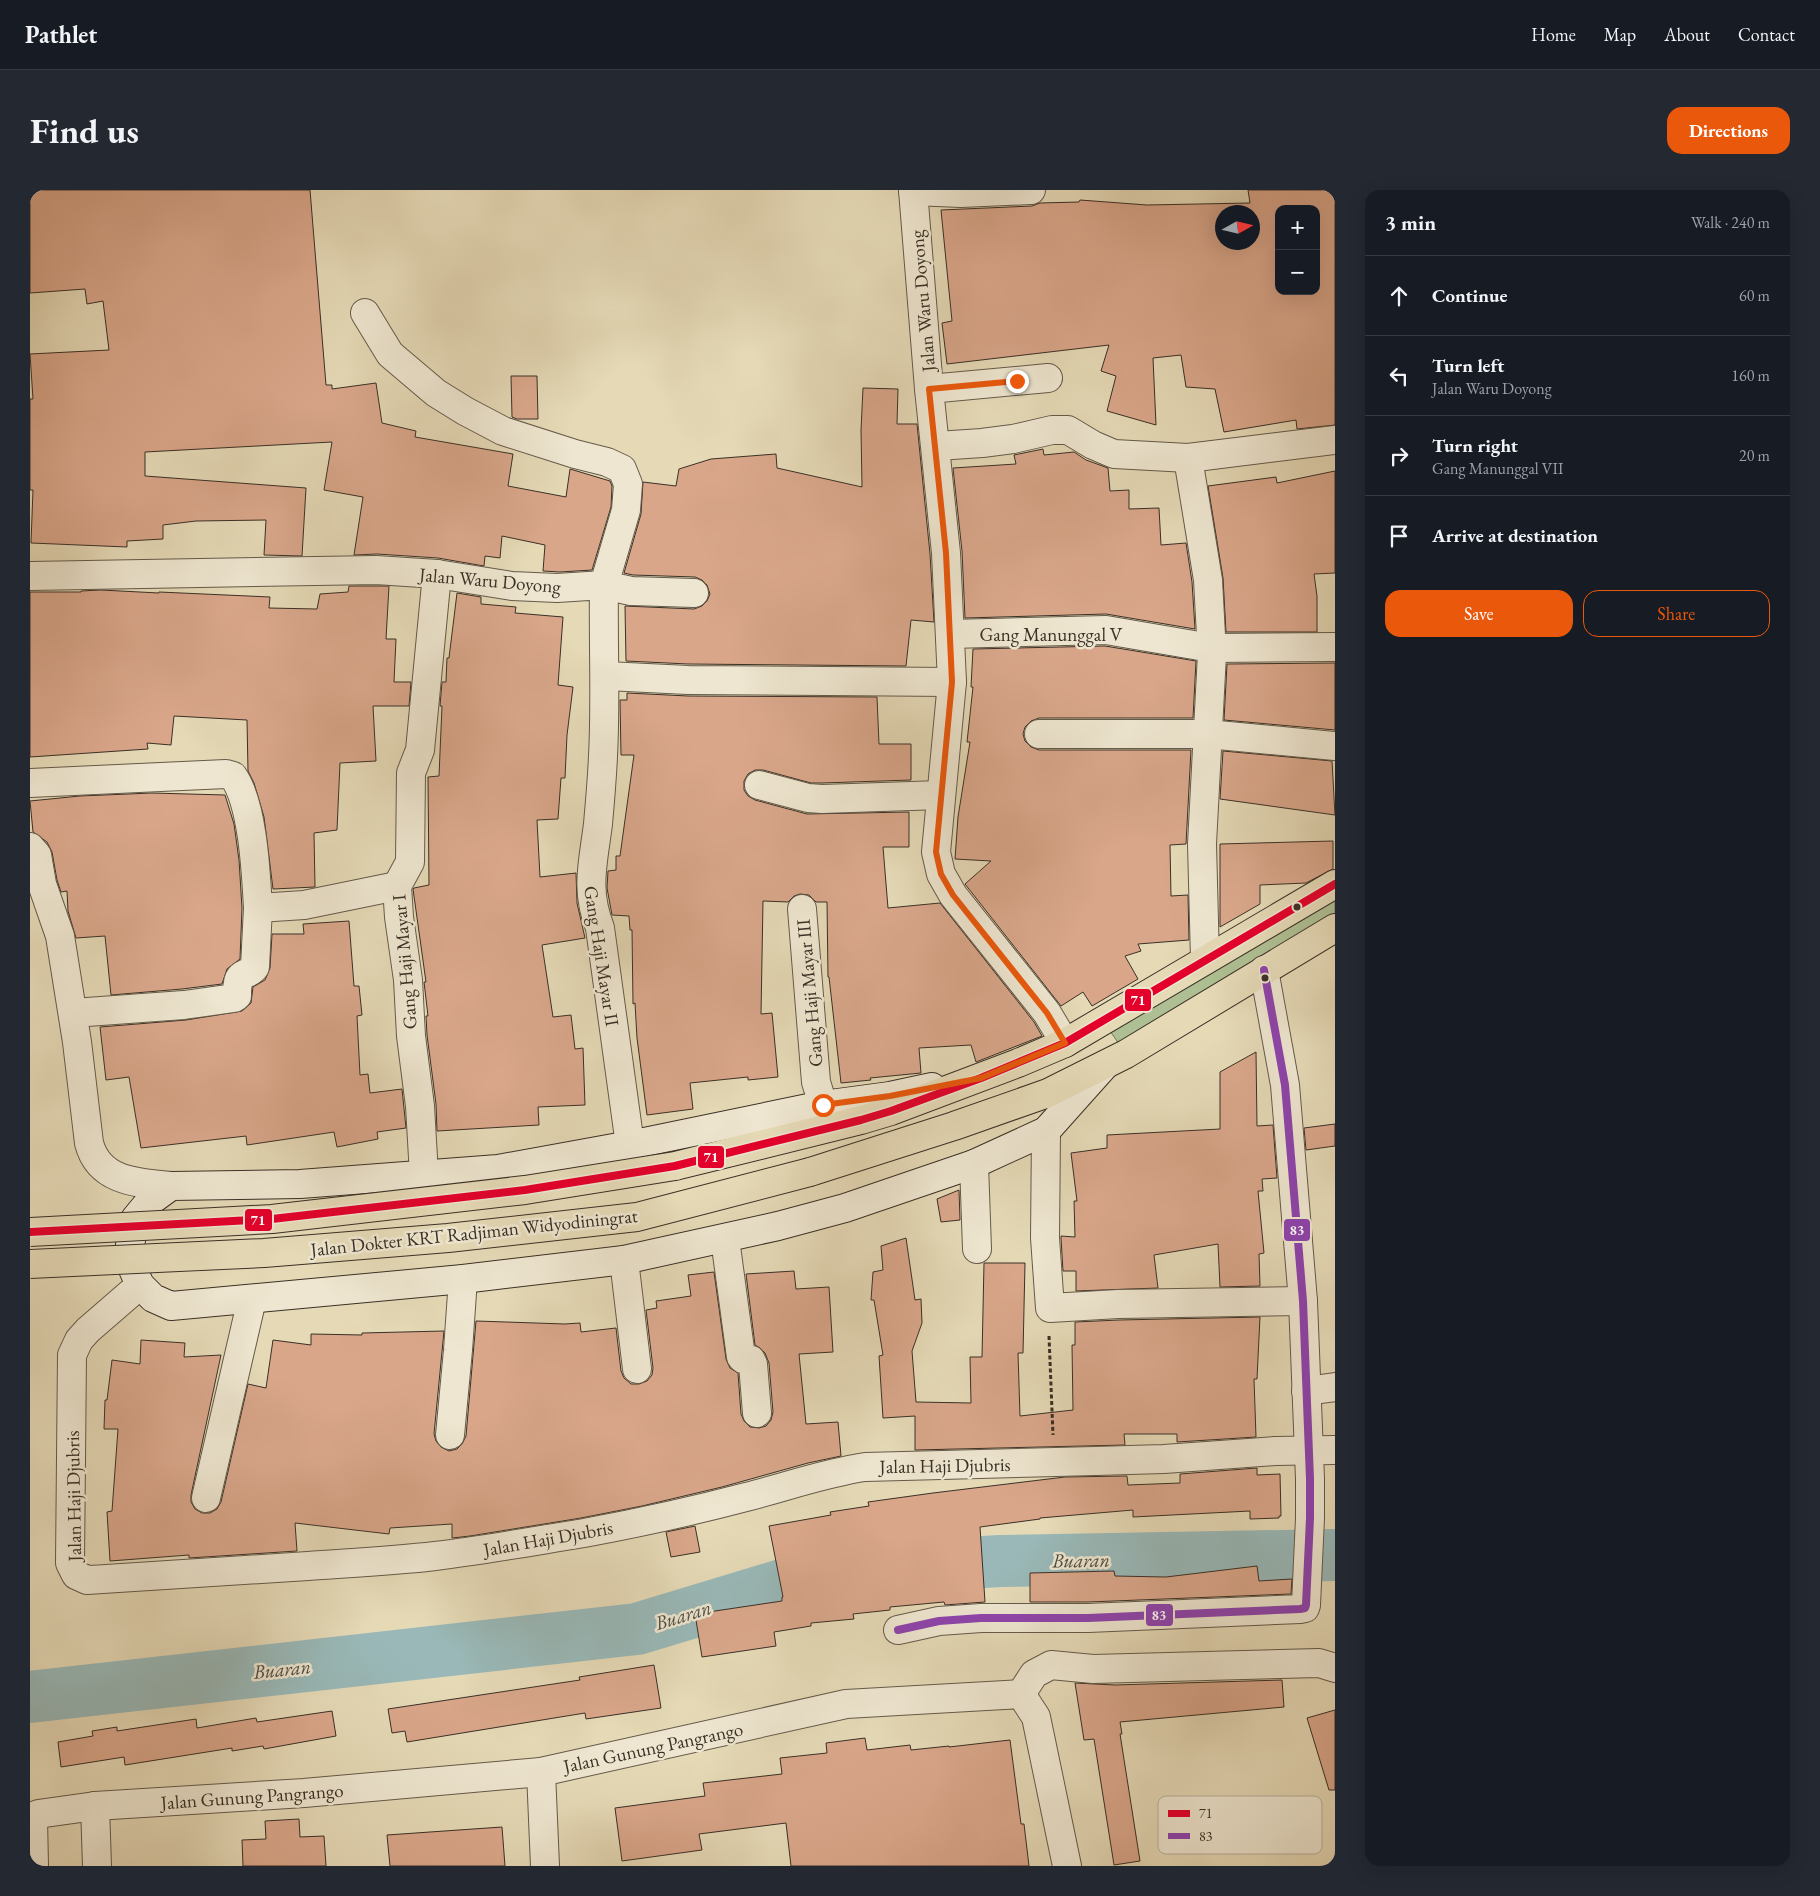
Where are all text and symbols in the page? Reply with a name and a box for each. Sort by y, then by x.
text: Pathlet [25,19,97,50]
text: Home [1531,23,1576,46]
text: Map [1604,23,1636,46]
text: About [1664,23,1710,46]
text: Contact [1738,23,1795,46]
button: Directions [1667,107,1790,154]
text: Find us [30,108,139,153]
north arrow [1215,205,1260,250]
map controls [1275,205,1320,295]
button: + [1275,205,1320,250]
text: 3 min [1385,209,1436,236]
text: Walk · 240 m [1691,212,1770,233]
street label: Jalan Waru Doyong [904,228,941,375]
button: − [1275,250,1320,295]
icon: ahead [1385,282,1413,310]
text: Continue [1432,283,1507,308]
text: 60 m [1739,285,1770,306]
text: Turn left [1432,353,1504,378]
icon: left [1385,362,1413,390]
text: 160 m [1731,365,1770,386]
route end [1006,370,1029,393]
text: Jalan Waru Doyong [1432,378,1552,399]
text: Turn right [1432,433,1518,458]
icon: right [1385,442,1413,470]
text: 20 m [1739,445,1770,466]
text: Gang Manunggal VII [1432,458,1563,479]
icon: arrive [1385,522,1413,550]
text: Arrive at destination [1432,523,1598,548]
street label: Jalan Waru Doyong [416,562,563,599]
button: Save [1385,590,1573,637]
button: Share [1583,590,1770,637]
street label: Gang Manunggal V [979,622,1123,647]
street label: Gang Haji Mayar II [578,884,625,1029]
street label: Gang Haji Mayar I [386,893,423,1030]
unlabelled marker [1292,902,1302,912]
street label: Gang Haji Mayar III [791,917,828,1068]
unlabelled marker [1260,973,1270,983]
line badge: 71 [1124,988,1152,1012]
text: 71 [1131,991,1145,1009]
route start [812,1094,835,1117]
line badge: 71 [697,1145,725,1169]
text: 71 [704,1148,718,1166]
street label: Jalan Dokter KRT Radjiman Widyodiningrat [307,1203,639,1262]
line badge: 71 [244,1208,273,1232]
text: 71 [251,1211,265,1229]
line badge: 83 [1283,1218,1311,1242]
text: 83 [1290,1221,1304,1239]
street label: Jalan Haji Djubris [60,1430,87,1564]
street label: Jalan Haji Djubris [877,1452,1011,1479]
street label: Jalan Haji Djubris [479,1515,615,1563]
water label: Buaran [1051,1546,1110,1574]
water label: Buaran [651,1594,714,1636]
line badge: 83 [1145,1603,1174,1627]
text: 83 [1152,1606,1166,1624]
water label: Buaran [251,1653,312,1685]
street label: Jalan Gunung Pangrango [559,1716,745,1779]
street label: Jalan Gunung Pangrango [158,1778,344,1815]
legend [1158,1796,1322,1854]
text: 71 [1199,1804,1212,1822]
text: 83 [1199,1827,1213,1845]

